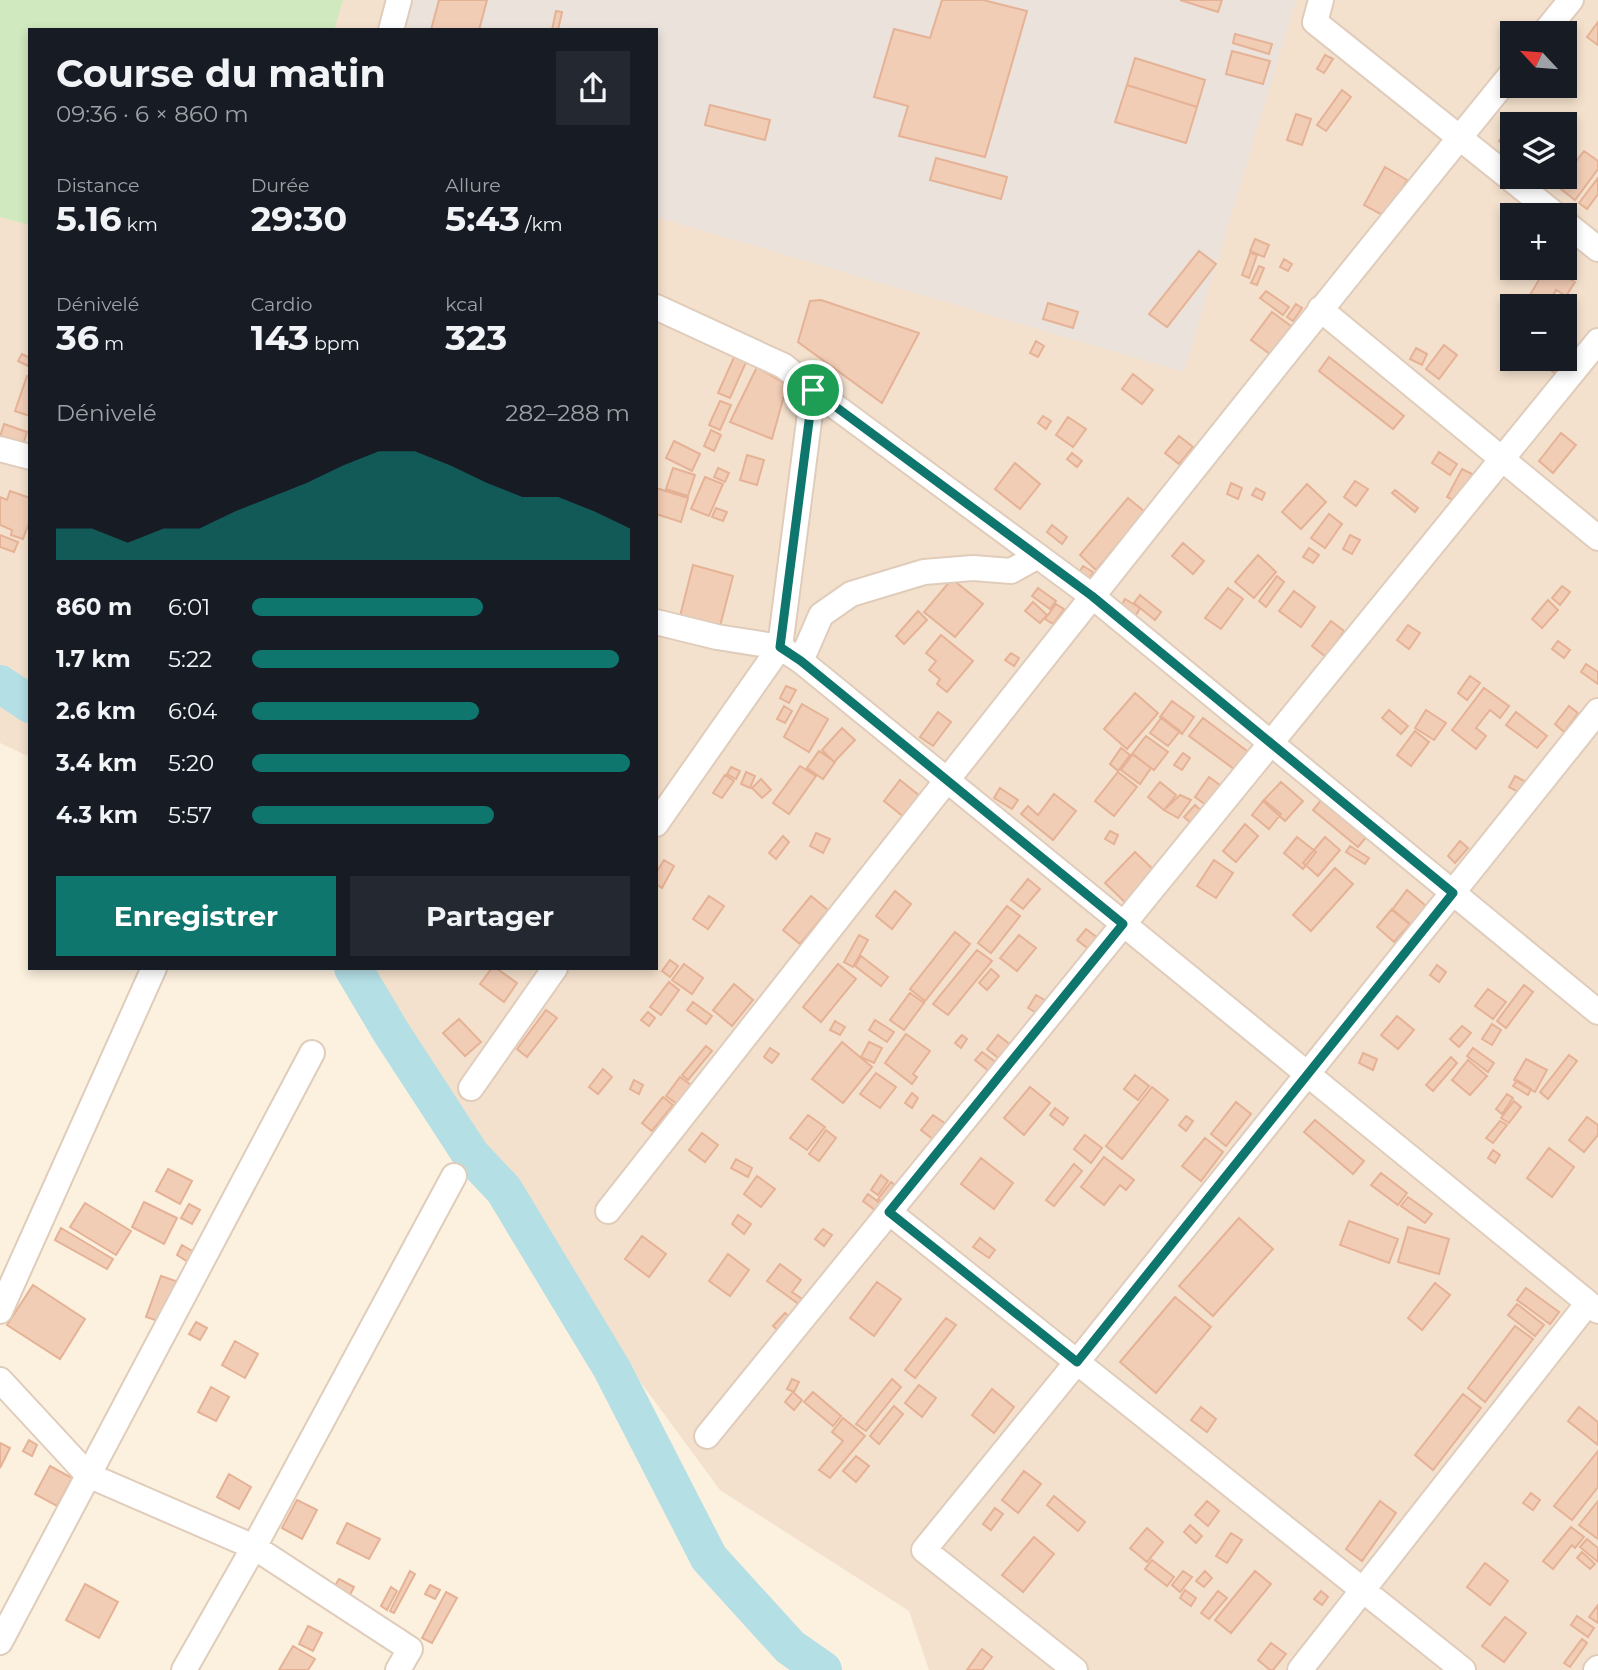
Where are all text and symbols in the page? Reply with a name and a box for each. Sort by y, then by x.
north arrow [1500,21,1577,98]
map controls [1500,21,1577,371]
text: Course du matin [56,50,386,97]
button: share [556,51,630,125]
text: 09:36 · 6 × 860 m [56,100,249,128]
button: layers [1500,112,1577,189]
text: Distance [56,174,139,197]
text: Durée [251,174,309,197]
text: Allure [445,174,501,197]
text: 5.16 [56,197,121,240]
text: 29:30 [251,197,347,240]
text: 5:43 [445,197,520,240]
button: + [1500,203,1577,280]
text: km [121,213,158,236]
text: /km [520,213,563,236]
text: Dénivelé [56,293,139,316]
text: Cardio [251,293,312,316]
text: kcal [445,293,483,316]
button: − [1500,294,1577,371]
text: 36 [56,316,99,359]
text: 143 [251,316,309,359]
text: 323 [445,316,507,359]
text: m [99,332,124,355]
text: bpm [309,332,360,355]
pin [783,360,843,420]
icon: arrive [794,371,832,409]
text: Dénivelé [56,399,157,427]
text: 282–288 m [505,399,630,427]
text: 860 m [56,593,132,621]
text: 6:01 [168,593,210,621]
text: 1.7 km [56,645,131,673]
text: 5:22 [168,645,212,673]
text: 2.6 km [56,697,136,725]
text: 6:04 [168,697,217,725]
text: 3.4 km [56,749,137,777]
text: 5:20 [168,749,214,777]
text: 4.3 km [56,801,138,829]
text: 5:57 [168,801,212,829]
button: Enregistrer [56,876,336,956]
button: Partager [350,876,630,956]

